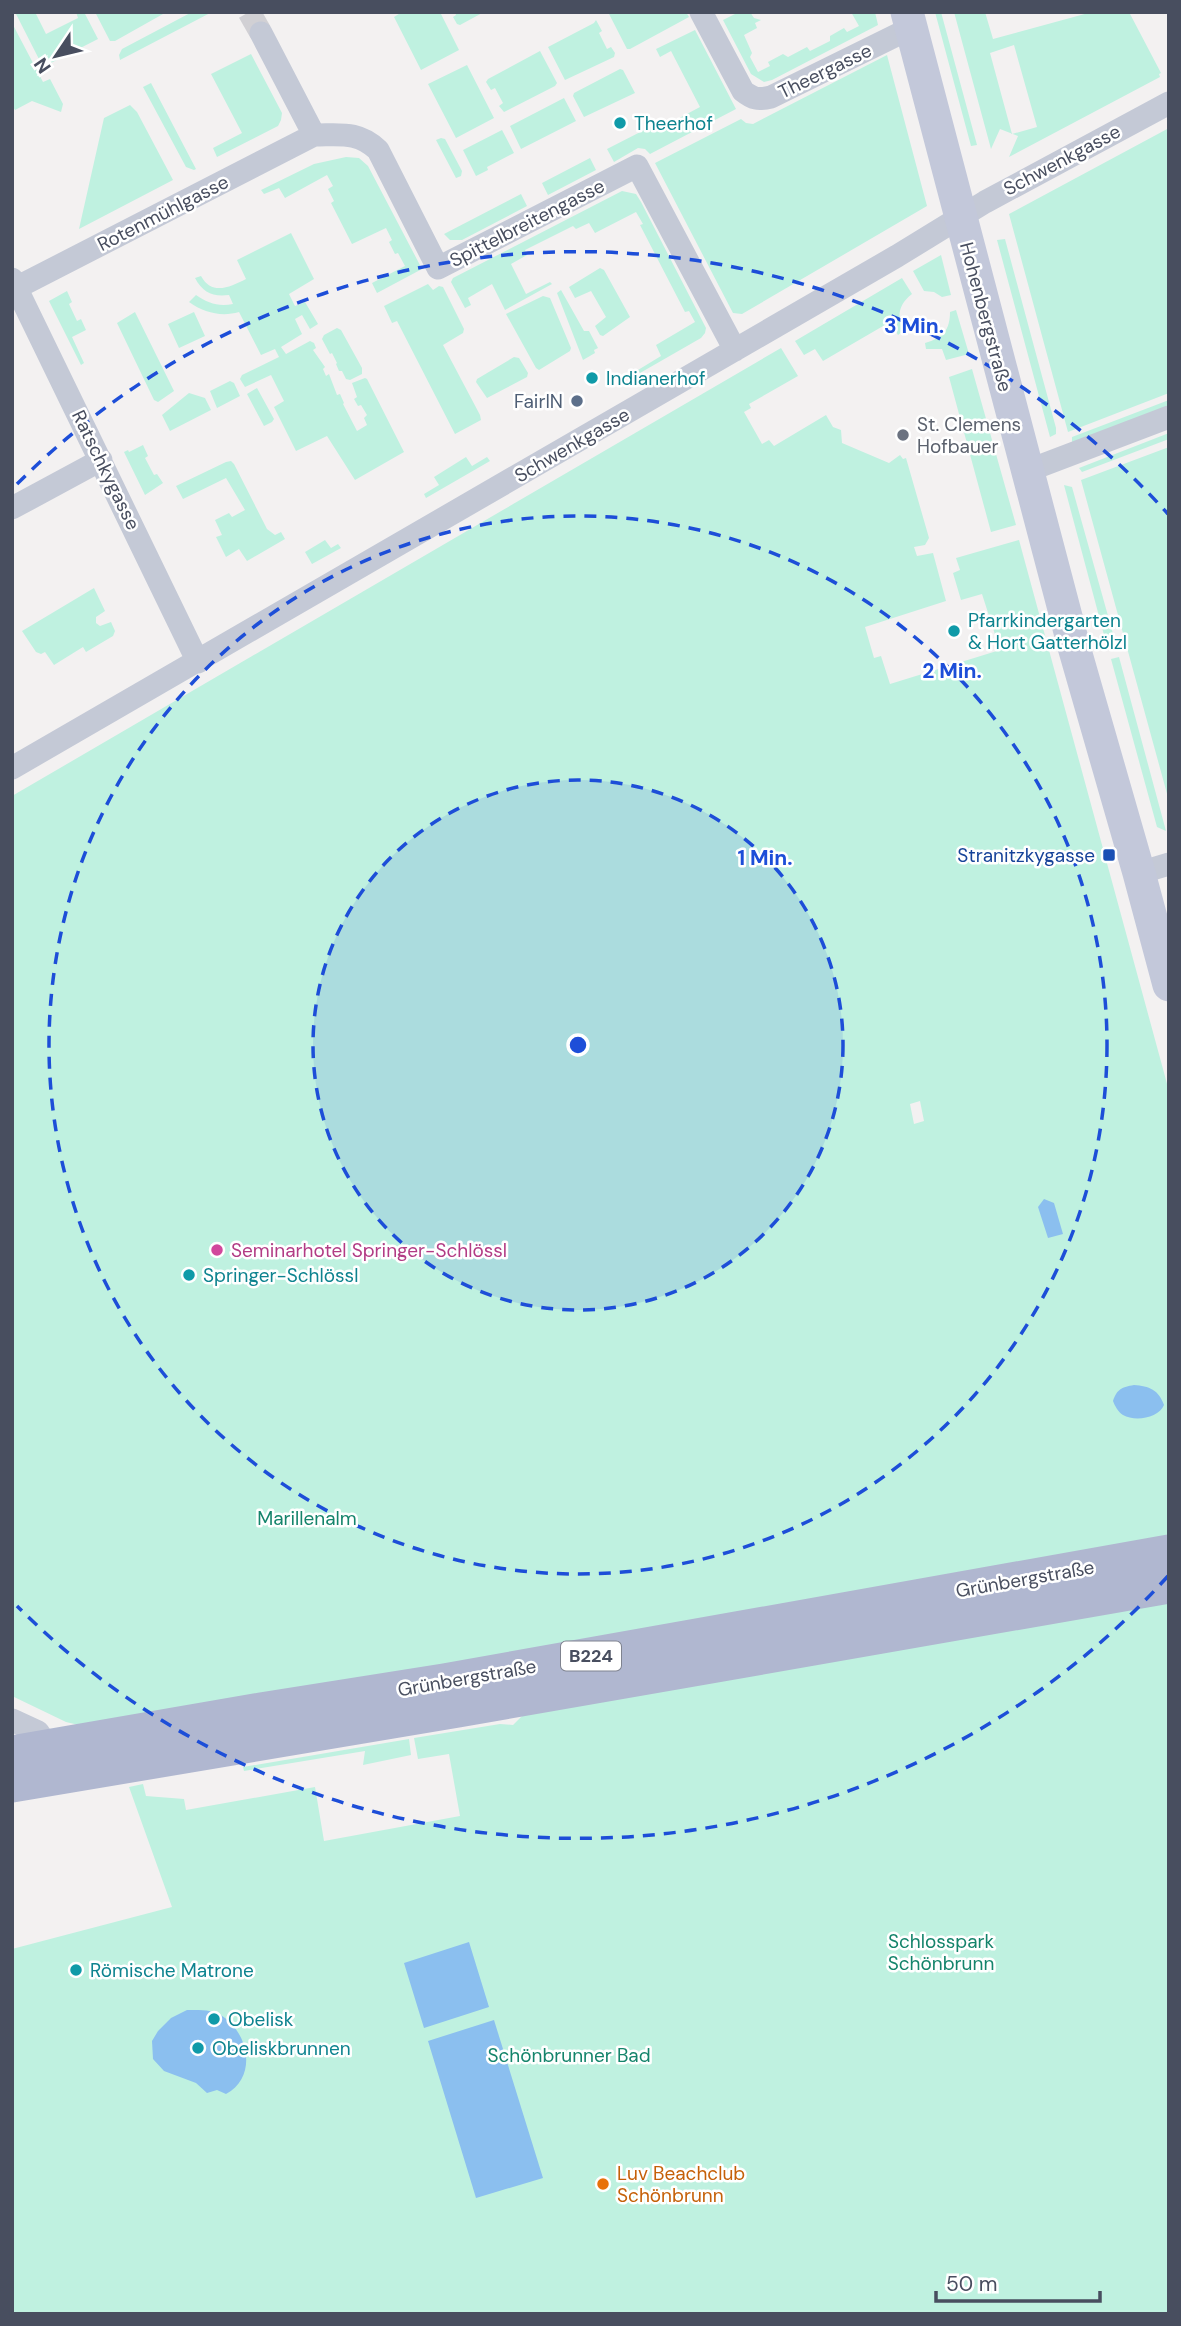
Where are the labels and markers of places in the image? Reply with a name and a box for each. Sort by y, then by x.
place label: Theerhof [634,111,713,136]
marker: Theerhof [612,115,628,131]
place label: Indianerhof [606,366,706,391]
marker: Indianerhof [584,370,600,386]
place label: FairIN [514,389,563,414]
marker: FairIN [569,393,585,409]
place label: St. Clemens Hofbauer [917,412,1021,459]
marker: St. Clemens Hofbauer [895,427,911,443]
place label: Pfarrkindergarten & Hort Gatterhölzl [968,608,1127,655]
marker: Pfarrkindergarten & Hort Gatterhölzl [946,623,962,639]
place label: Stranitzkygasse [957,843,1095,868]
marker: Stranitzkygasse [1101,847,1117,863]
centre of rings [566,1033,590,1057]
place label: Seminarhotel Springer-Schlössl [231,1238,507,1263]
marker: Seminarhotel Springer-Schlössl [209,1242,225,1258]
place label: Springer-Schlössl [203,1263,358,1288]
marker: Springer-Schlössl [181,1267,197,1283]
place label: Römische Matrone [90,1958,254,1983]
marker: Römische Matrone [68,1962,84,1978]
place label: Obelisk [228,2007,294,2032]
marker: Obelisk [206,2011,222,2027]
place label: Obeliskbrunnen [212,2036,351,2061]
marker: Obeliskbrunnen [190,2040,206,2056]
place label: Luv Beachclub Schönbrunn [617,2161,745,2208]
marker: Luv Beachclub Schönbrunn [595,2176,611,2192]

